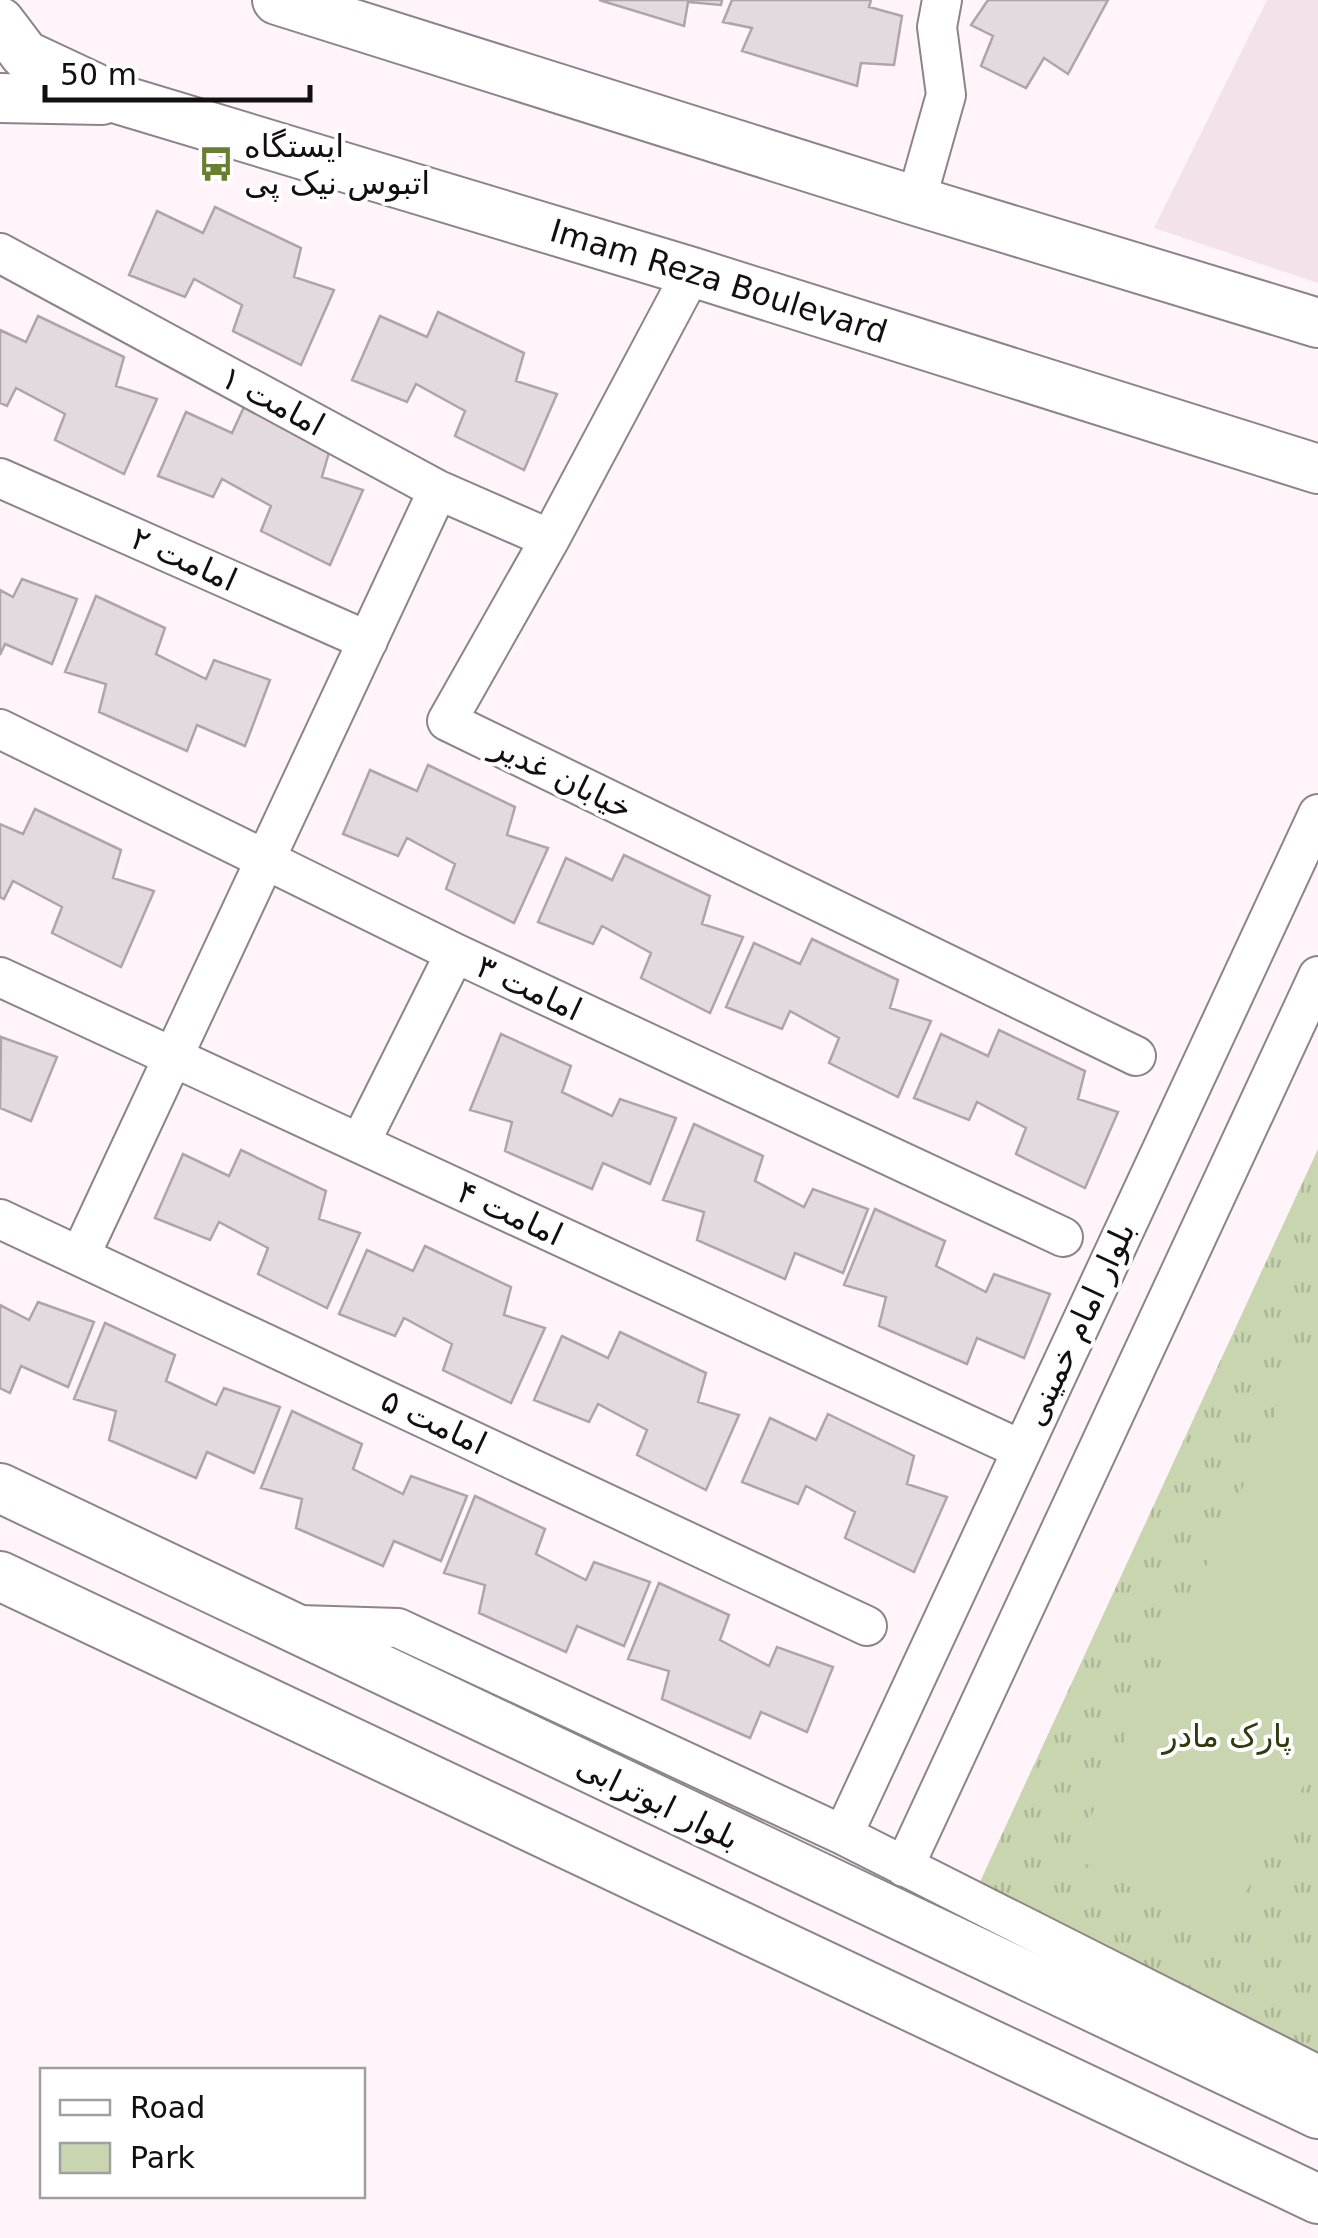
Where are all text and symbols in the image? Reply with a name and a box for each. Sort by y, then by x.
scale bar [45,40,310,102]
text: 50 m [60,57,137,92]
place label: ایستگاه اتبوس نیک پی [244,127,430,202]
bus stop icon: ایستگاه اتبوس نیک پی [197,145,235,183]
street label: Imam Reza Boulevard [546,211,892,351]
street label: امامت ۱ [215,358,331,444]
street label: امامت ۲ [125,519,243,599]
street label: خیابان غدیر [484,726,638,827]
street label: امامت ۳ [470,947,588,1029]
street label: امامت ۴ [451,1172,569,1254]
street label: بلوار امام خمینی [1015,1216,1143,1432]
street label: امامت ۵ [375,1381,493,1463]
park label: پارک مادر [1160,1717,1292,1755]
street label: بلوار ابوترابی [571,1746,745,1858]
legend [40,2068,365,2198]
text: Road [130,2090,205,2125]
text: Park [130,2140,195,2175]

